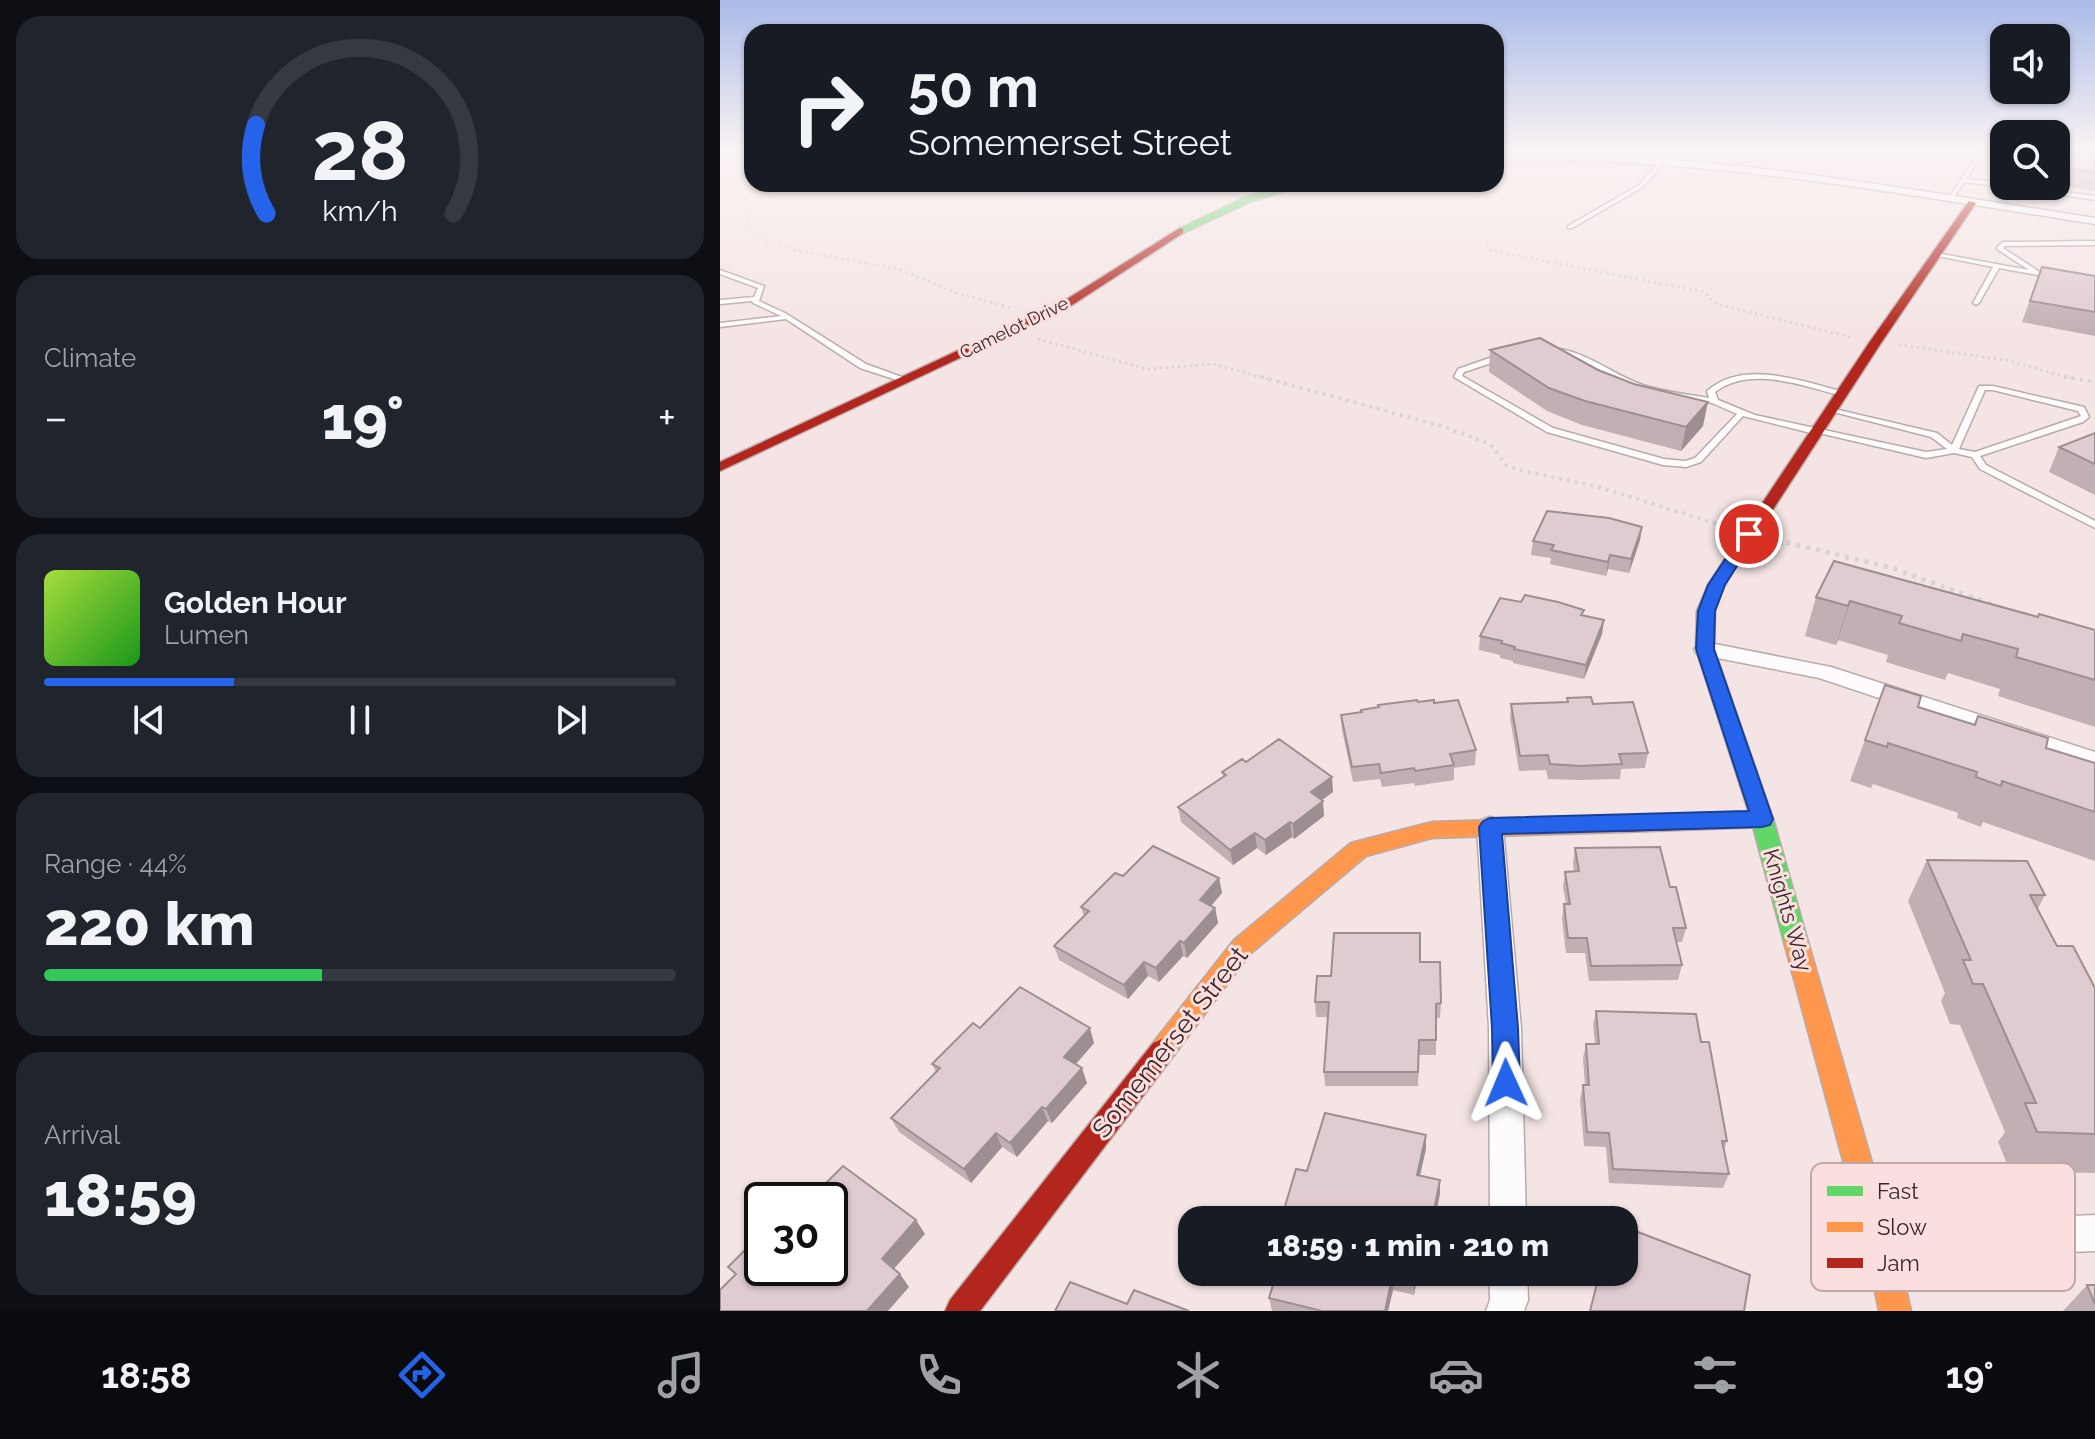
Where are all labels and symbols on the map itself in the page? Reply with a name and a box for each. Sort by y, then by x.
street label: Camelot Drive [956,292,1072,363]
pin [1715,500,1783,568]
street label: Knights Way [1758,846,1818,974]
street label: Somemerset Street [1086,940,1254,1143]
position arrow [1464,1041,1548,1125]
legend [1811,1163,2075,1291]
text: Fast [1877,1178,1919,1204]
speed limit sign: 30 [744,1182,848,1286]
text: Slow [1877,1214,1927,1240]
text: Jam [1877,1250,1920,1276]

